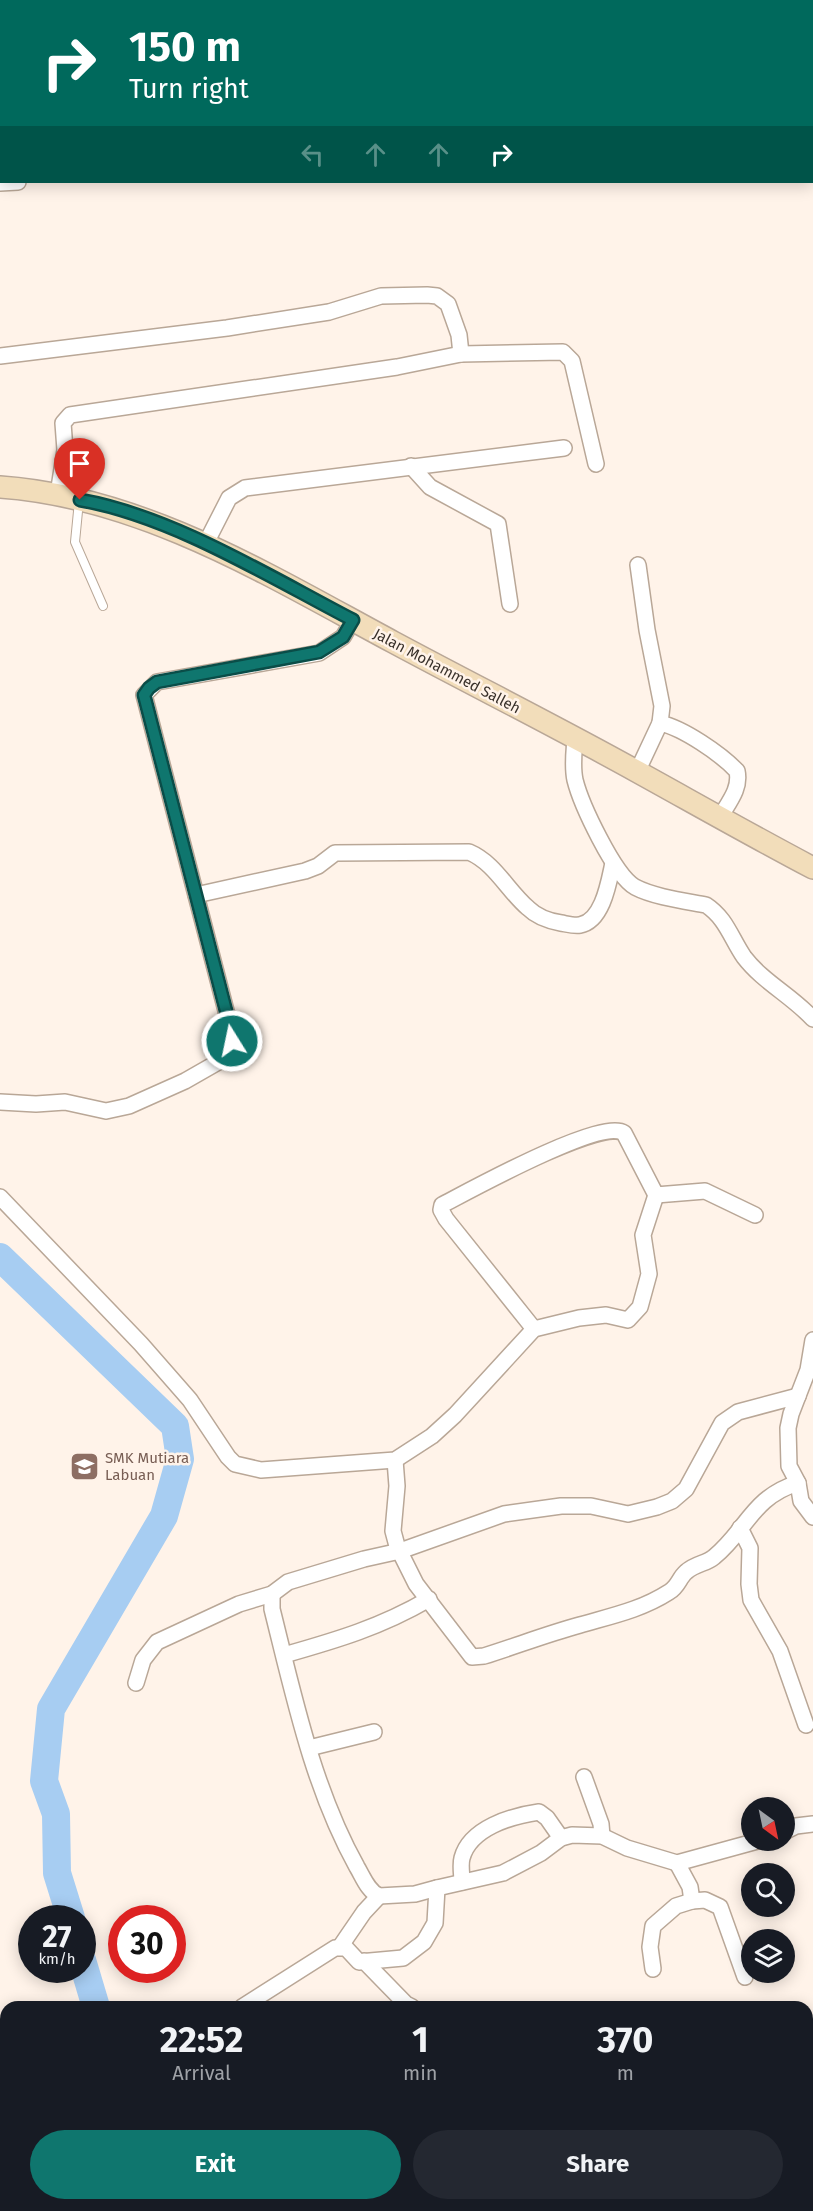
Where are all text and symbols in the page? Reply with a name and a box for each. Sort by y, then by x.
text: 150 m [129,22,241,72]
icon: right [30,24,108,102]
text: Turn right [129,73,249,105]
icon: left [296,138,329,171]
icon: ahead [359,138,392,171]
icon: ahead [422,138,455,171]
icon: right [485,138,518,171]
pin [54,438,105,500]
icon: arrive [63,447,96,480]
street label: Jalan Mohammed Salleh [370,625,524,717]
position arrow [200,1009,264,1073]
place label: SMK Mutiara Labuan [105,1449,189,1484]
school or university icon: SMK Mutiara Labuan [68,1451,100,1483]
north arrow [741,1797,795,1851]
map controls [741,1797,795,1983]
button: search [741,1863,795,1917]
speed limit sign: 30 [108,1905,186,1983]
text: 27 [42,1919,72,1955]
button: layers [741,1929,795,1983]
text: km/h [38,1950,76,1968]
text: 22:52 [160,2018,243,2062]
text: 1 [412,2018,429,2062]
text: 370 [597,2018,653,2062]
text: Arrival [172,2061,231,2085]
text: min [403,2061,438,2085]
text: m [617,2061,634,2085]
button: Exit [30,2130,401,2199]
button: Share [413,2130,783,2199]

